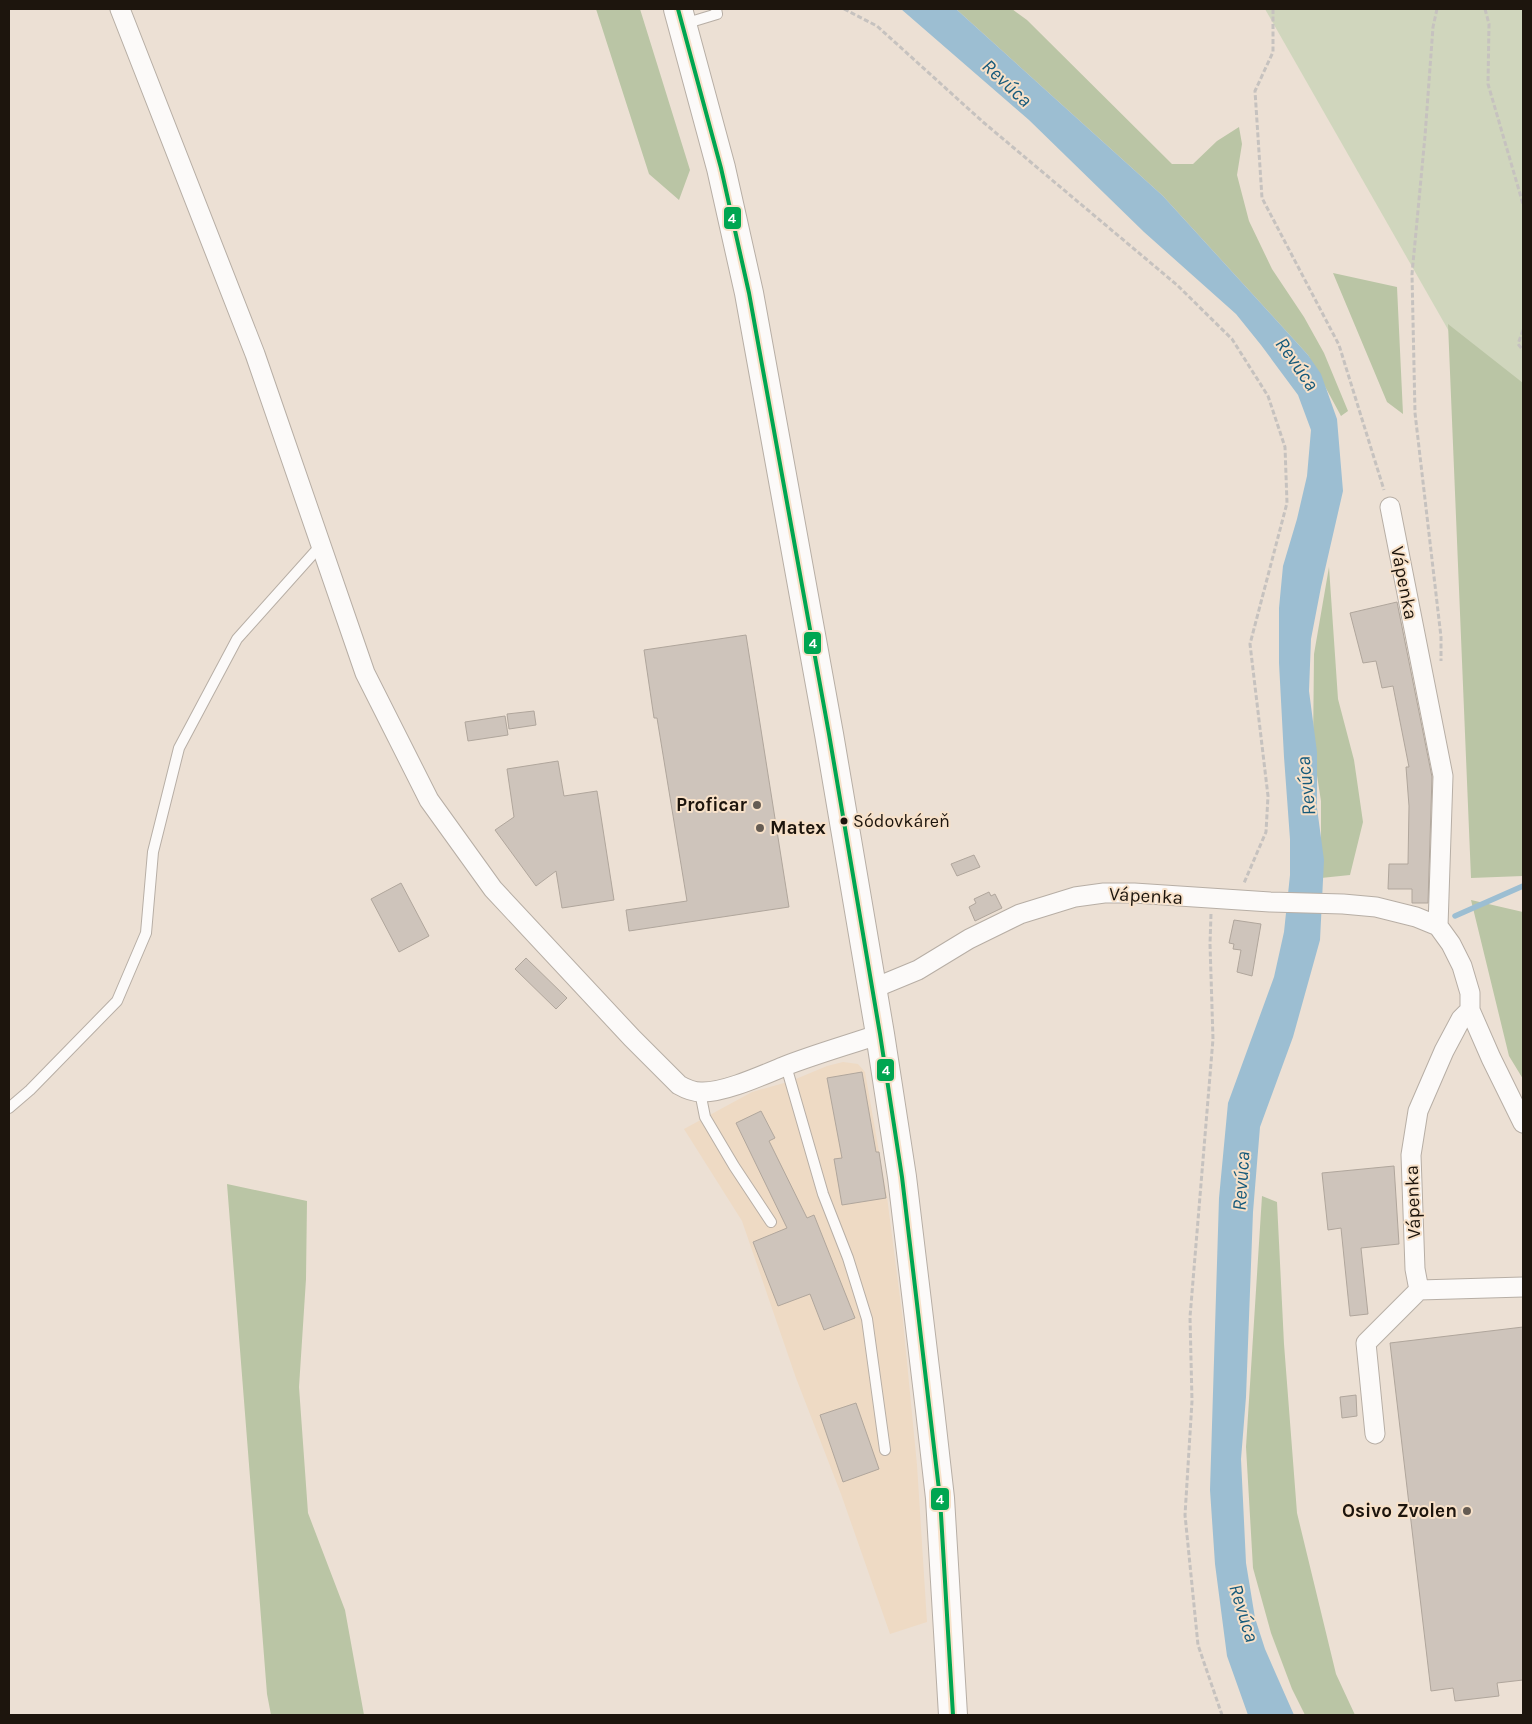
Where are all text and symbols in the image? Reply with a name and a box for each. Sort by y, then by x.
water label: Revúca [977,54,1037,112]
line badge: 4 [723,206,742,230]
text: 4 [728,210,737,227]
water label: Revúca [1270,333,1324,395]
street label: Vápenka [1386,545,1422,621]
line badge: 4 [803,631,822,655]
text: 4 [809,635,818,652]
water label: Revúca [1291,755,1321,817]
place label: Proficar [676,794,748,816]
marker: Proficar [751,799,763,811]
place label: Sódovkáreň [853,810,950,832]
marker: Sódovkáreň [839,816,849,826]
place label: Matex [770,817,826,839]
marker: Matex [754,822,766,834]
street label: Vápenka [1108,883,1184,909]
line badge: 4 [876,1058,895,1082]
text: 4 [882,1062,891,1079]
water label: Revúca [1227,1150,1255,1212]
street label: Vápenka [1401,1165,1425,1239]
line badge: 4 [930,1487,950,1511]
text: 4 [936,1491,945,1508]
place label: Osivo Zvolen [1342,1500,1457,1522]
marker: Osivo Zvolen [1461,1505,1473,1517]
water label: Revúca [1224,1581,1264,1645]

